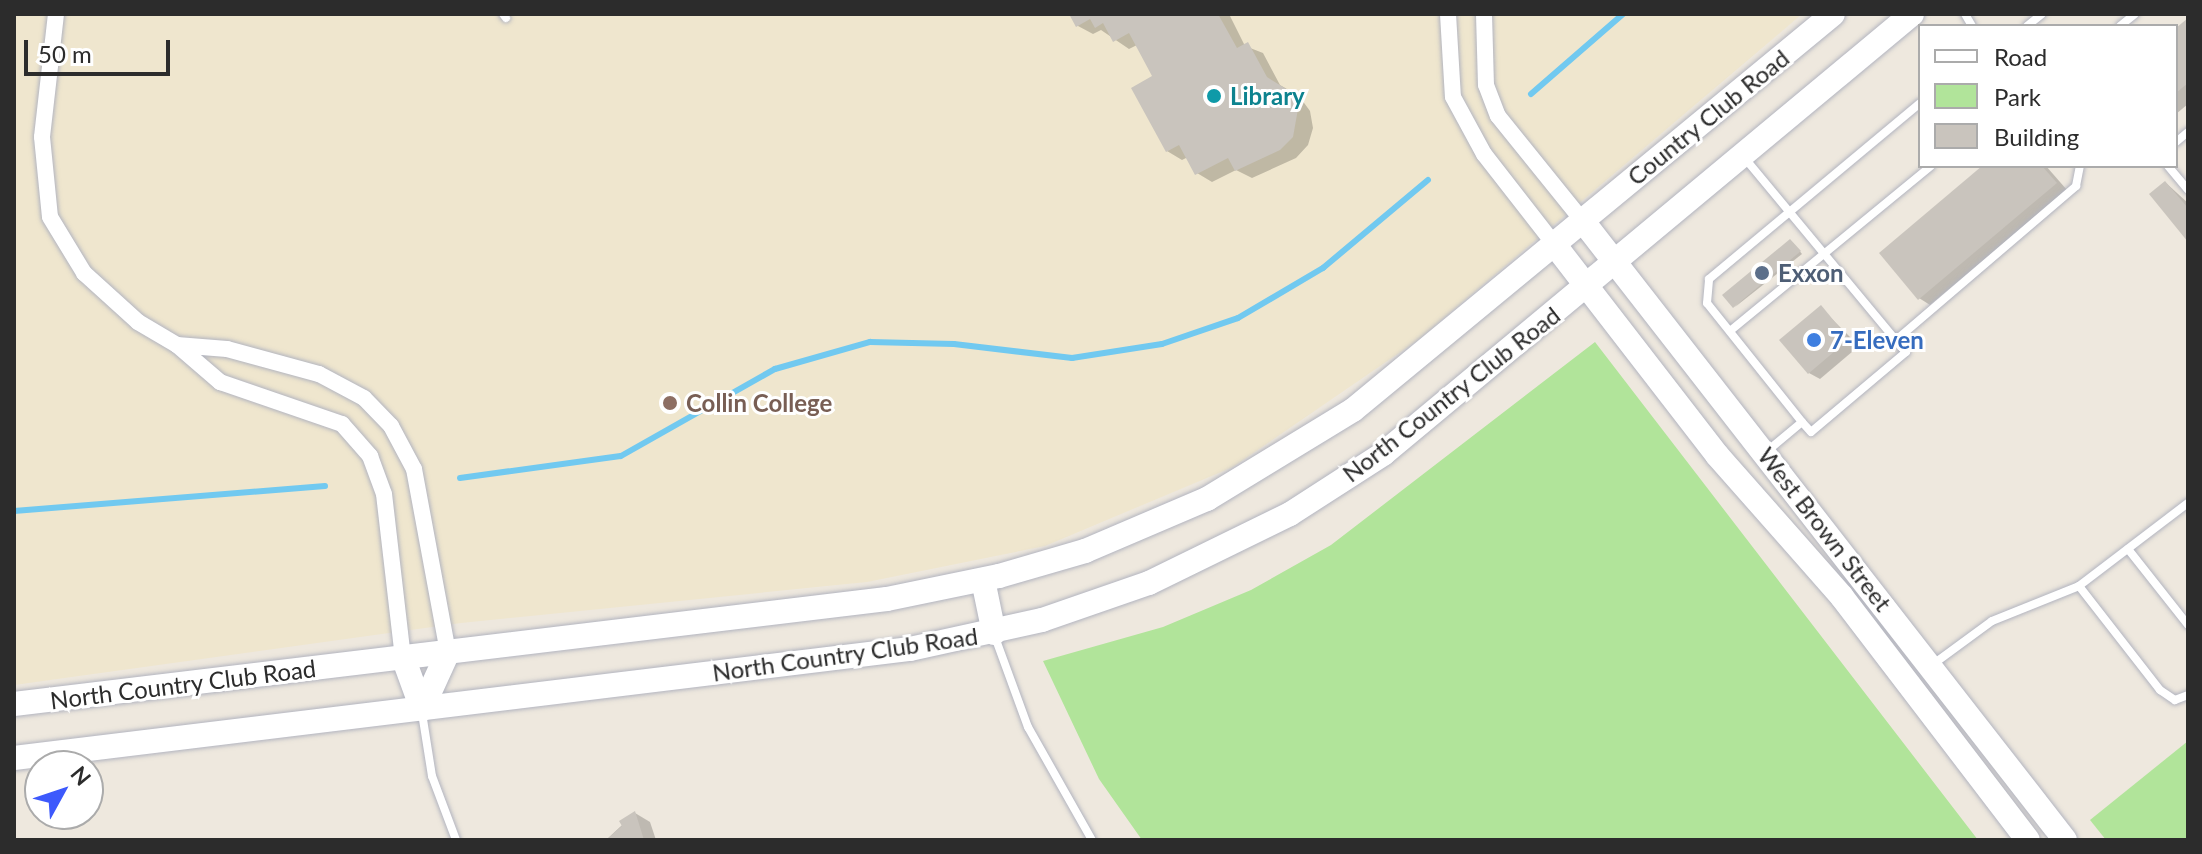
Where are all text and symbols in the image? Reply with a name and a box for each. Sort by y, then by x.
scale bar [28,24,174,74]
legend [1918,24,2178,168]
text: 50 m [38,39,92,68]
text: Road [1994,42,2047,71]
street label: Country Club Road [1621,43,1795,191]
place label: Library [1230,82,1305,110]
text: Park [1994,82,2041,111]
marker: Library [1205,87,1223,105]
text: Building [1994,122,2079,151]
place label: Exxon [1778,259,1844,287]
marker: Exxon [1753,264,1771,282]
street label: North Country Club Road [1336,300,1566,488]
place label: 7-Eleven [1830,326,1924,354]
marker: 7-Eleven [1805,331,1823,349]
place label: Collin College [686,389,832,417]
marker: Collin College [661,394,679,412]
street label: West Brown Street [1752,441,1898,617]
street label: North Country Club Road [710,621,980,687]
street label: North Country Club Road [48,653,318,715]
north arrow [24,750,104,830]
text: N [65,760,97,791]

